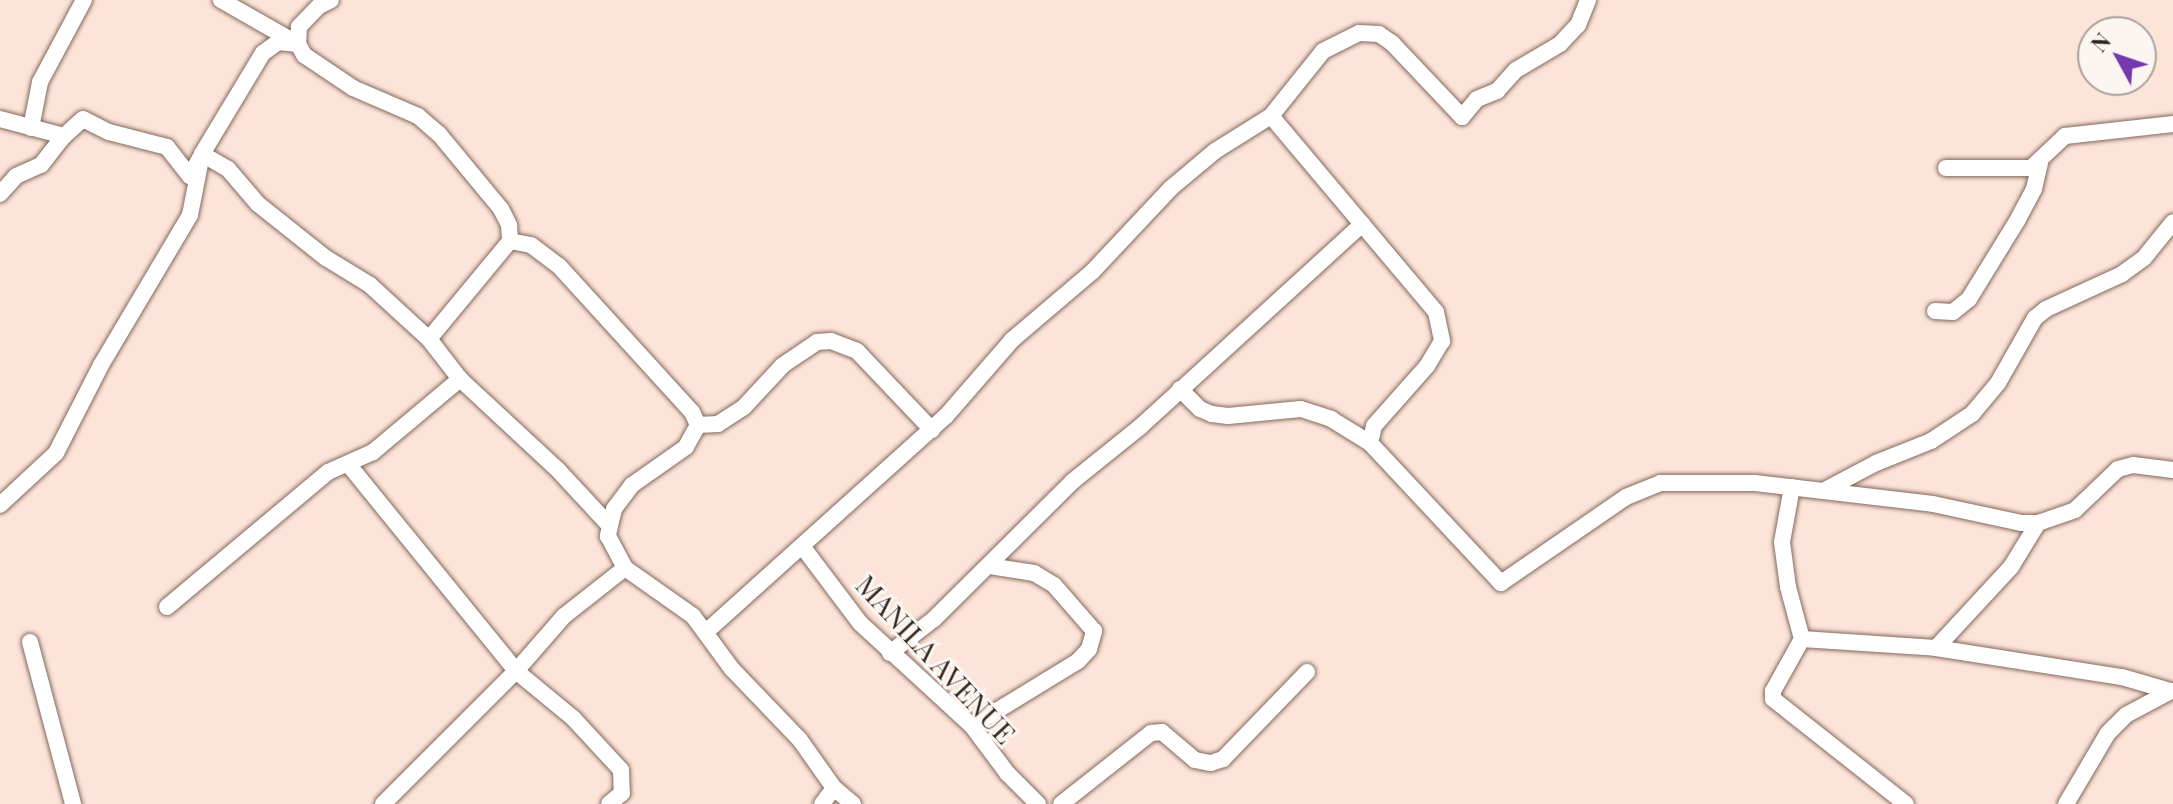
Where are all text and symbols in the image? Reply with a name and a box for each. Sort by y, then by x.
north arrow [2077,16,2157,96]
text: N [2084,26,2117,58]
street label: MANILA AVENUE [849,568,1023,750]

